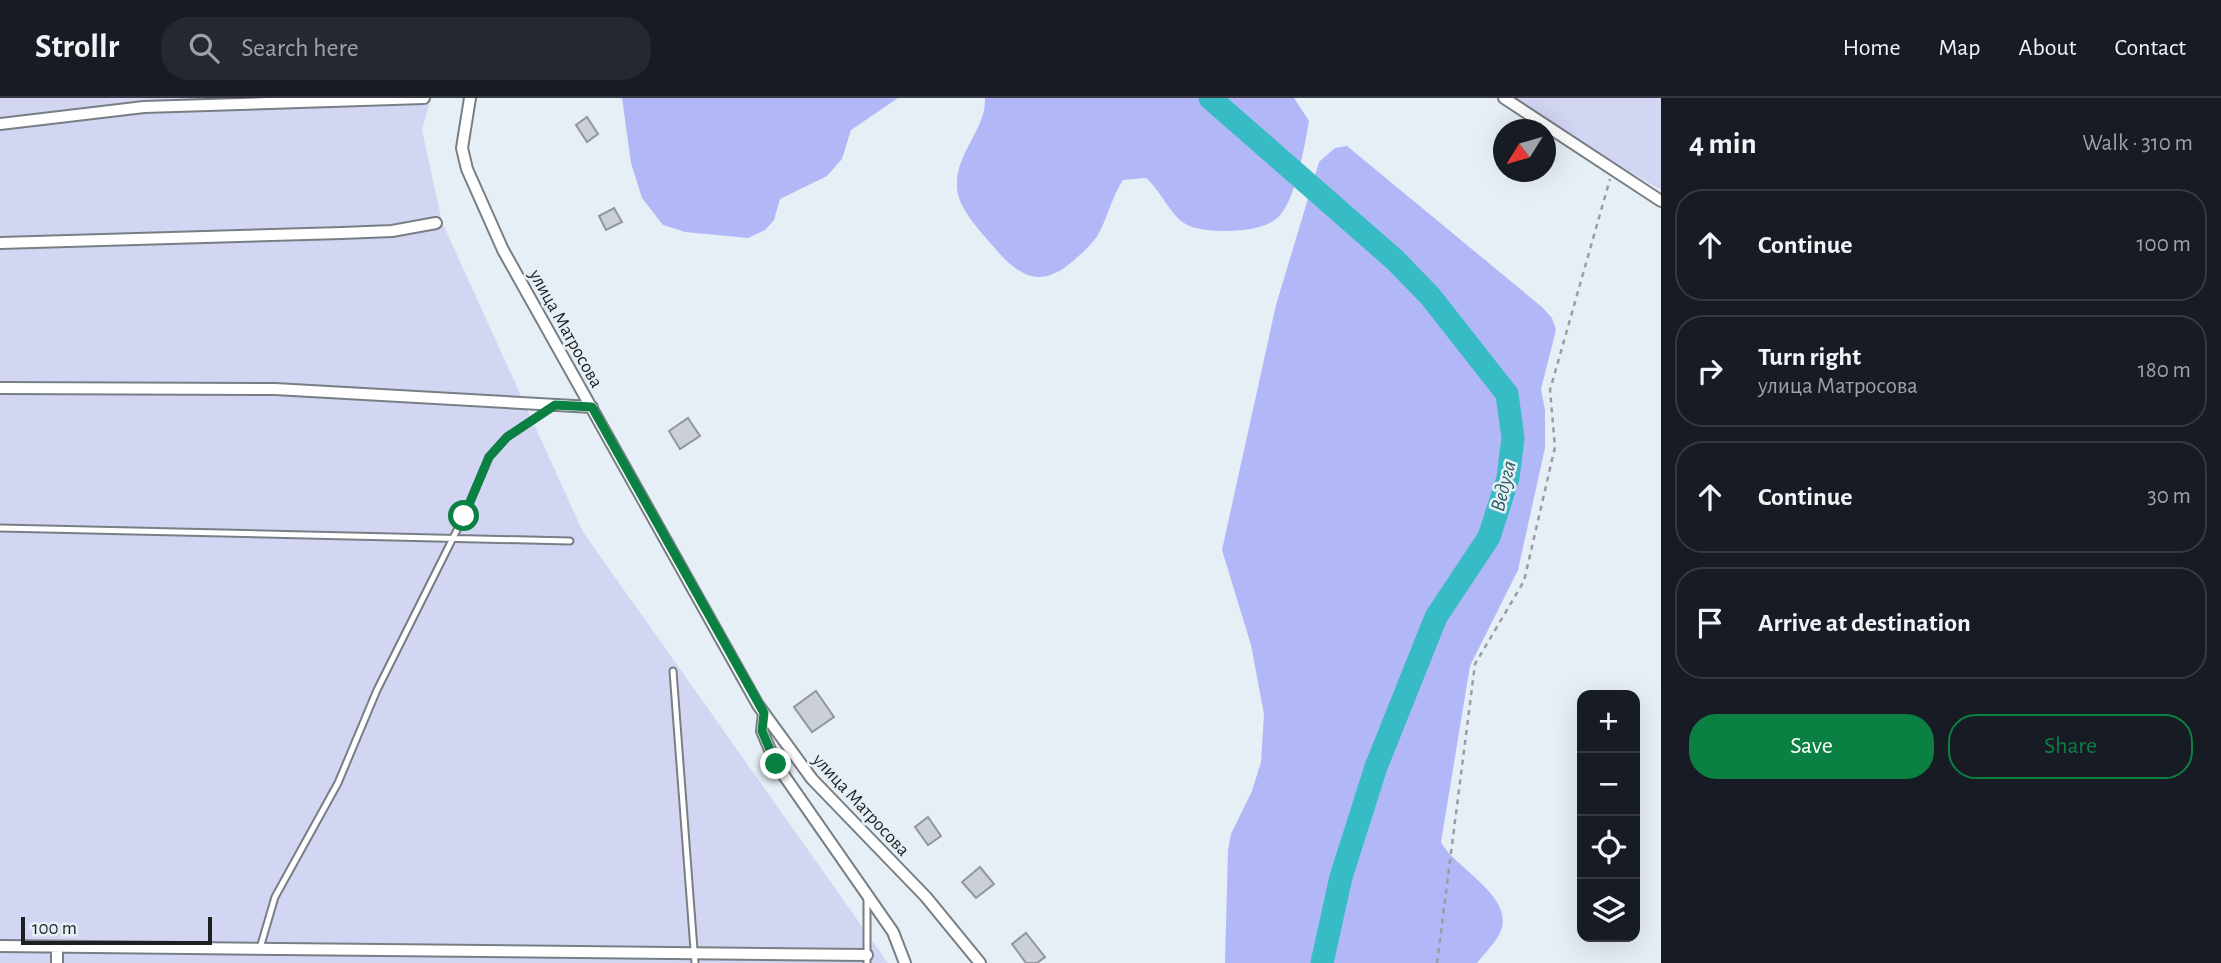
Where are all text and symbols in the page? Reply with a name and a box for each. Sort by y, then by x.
search box [161,17,651,80]
icon: search [185,29,223,67]
text: Strollr [35,31,119,64]
text: Search here [241,35,359,61]
text: Home [1843,36,1901,60]
text: Map [1939,36,1981,60]
text: About [2019,36,2076,60]
text: Contact [2114,36,2186,60]
north arrow [1493,119,1556,182]
text: 4 min [1689,129,1757,159]
text: Walk · 310 m [2082,132,2193,155]
icon: ahead [1691,226,1729,264]
text: Continue [1758,232,1853,258]
text: 100 m [2137,233,2191,256]
street label: улица Матросова [525,265,606,391]
text: Turn right [1758,344,1861,370]
icon: right [1691,352,1729,390]
text: 180 m [2138,359,2191,382]
text: улица Матросова [1758,375,1918,398]
water label: Ведуга [1487,459,1520,514]
icon: ahead [1691,478,1729,516]
text: Continue [1758,484,1853,510]
text: 30 m [2147,485,2191,508]
route start [448,500,479,531]
icon: arrive [1691,604,1729,642]
text: Arrive at destination [1758,610,1971,636]
map controls [1577,690,1640,942]
button: + [1577,690,1640,753]
button: Save [1689,714,1934,779]
button: Share [1948,714,2193,779]
route end [760,748,791,779]
street label: улица Матросова [808,750,913,860]
button: − [1577,753,1640,816]
button: locate [1577,816,1640,879]
button: layers [1577,879,1640,942]
scale bar [21,914,212,946]
text: 100 m [32,919,77,938]

